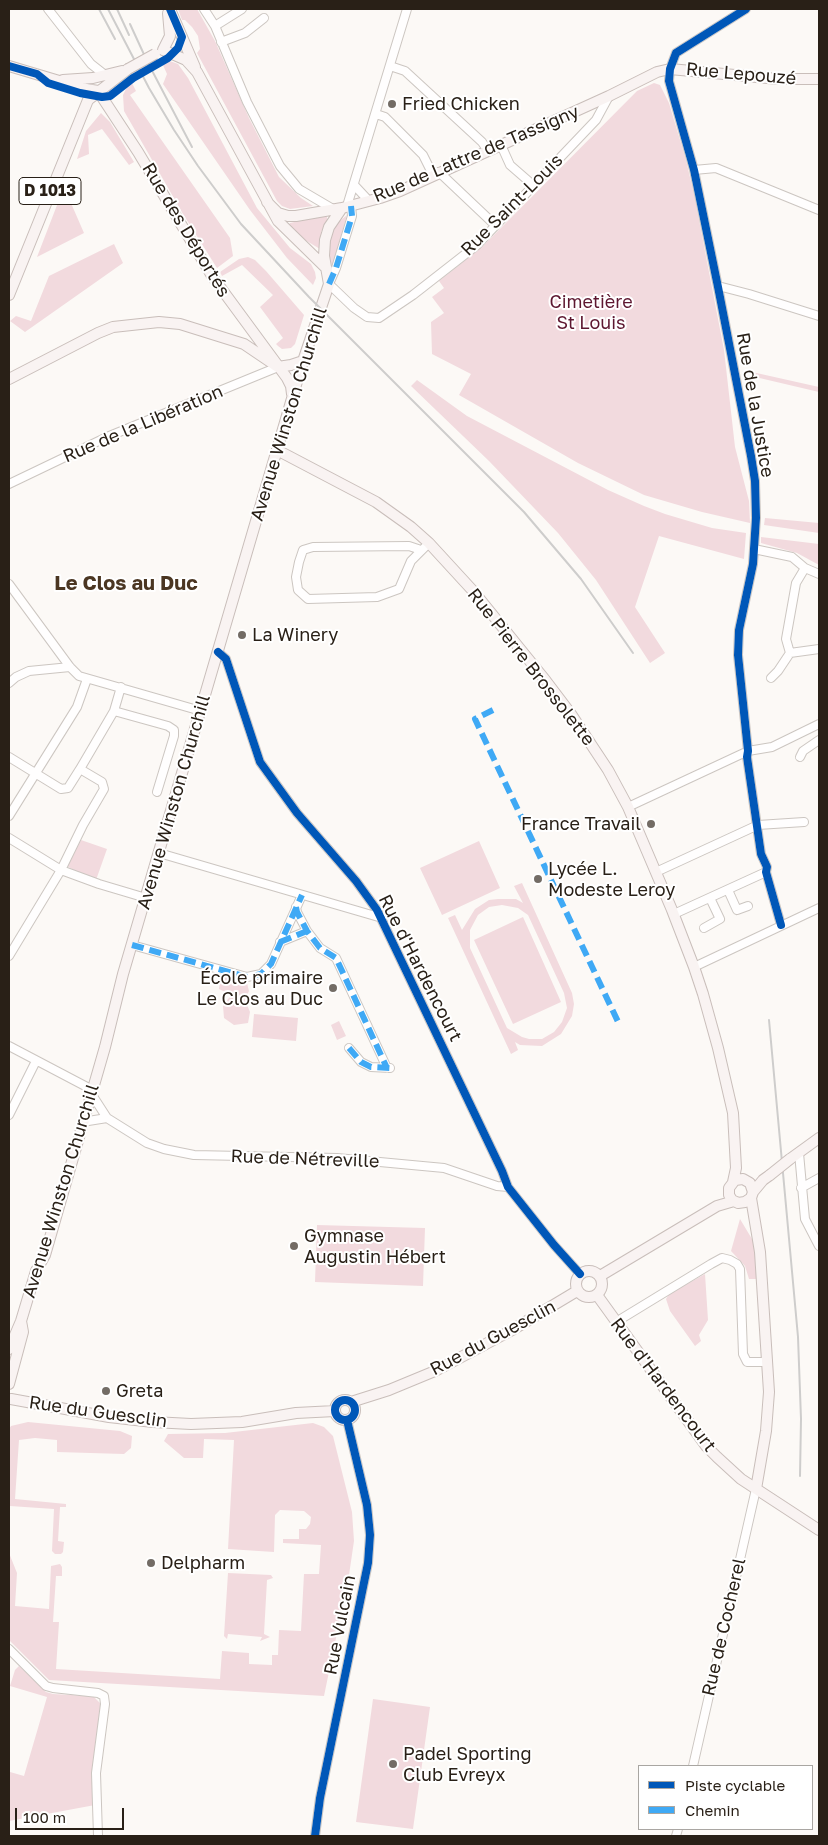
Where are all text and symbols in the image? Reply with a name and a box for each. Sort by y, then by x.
street label: Rue Lepouzé [685,58,797,90]
place label: Fried Chicken [402,93,520,115]
marker: Fried Chicken [386,98,398,110]
street label: Rue de Lattre de Tassigny [370,101,582,207]
street label: Rue Saint-Louis [457,150,567,260]
street label: Rue des Déportés [137,159,235,301]
road number: D 1013 [19,178,81,205]
park label: Cimetière St Louis [549,291,633,334]
street label: Avenue Winston Churchill [246,304,332,524]
street label: Rue de la Justice [732,331,778,479]
street label: Rue de la Libération [60,381,226,467]
district label: Le Clos au Duc [54,572,198,596]
street label: Rue Pierre Brossolette [463,584,599,750]
place label: La Winery [252,624,338,646]
marker: La Winery [236,629,248,641]
street label: Avenue Winston Churchill [133,692,215,912]
place label: France Travail [521,813,641,835]
marker: France Travail [645,818,657,830]
place label: Lycée L. Modeste Leroy [548,858,675,901]
marker: Lycée L. Modeste Leroy [532,873,544,885]
street label: Rue d'Hardencourt [374,891,466,1045]
place label: École primaire Le Clos au Duc [196,967,323,1010]
marker: École primaire Le Clos au Duc [327,982,339,994]
street label: Avenue Winston Churchill [18,1081,104,1301]
street label: Rue de Nétreville [230,1146,380,1172]
place label: Gymnase Augustin Hébert [304,1225,446,1268]
marker: Gymnase Augustin Hébert [288,1240,300,1252]
street label: Rue du Guesclin [426,1296,560,1380]
street label: Rue d'Hardencourt [606,1314,720,1456]
place label: Greta [116,1380,163,1402]
marker: Greta [100,1385,112,1397]
street label: Rue du Guesclin [28,1392,168,1432]
place label: Delpharm [161,1552,245,1574]
street label: Rue de Cocherel [698,1556,750,1698]
marker: Delpharm [145,1557,157,1569]
street label: Rue Vulcain [320,1573,360,1677]
place label: Padel Sporting Club Evreyx [403,1743,531,1786]
marker: Padel Sporting Club Evreyx [387,1758,399,1770]
legend [638,1765,813,1830]
text: Piste cyclable [685,1776,785,1794]
scale bar [18,1798,126,1830]
text: Chemin [685,1801,740,1819]
text: 100 m [23,1808,66,1826]

